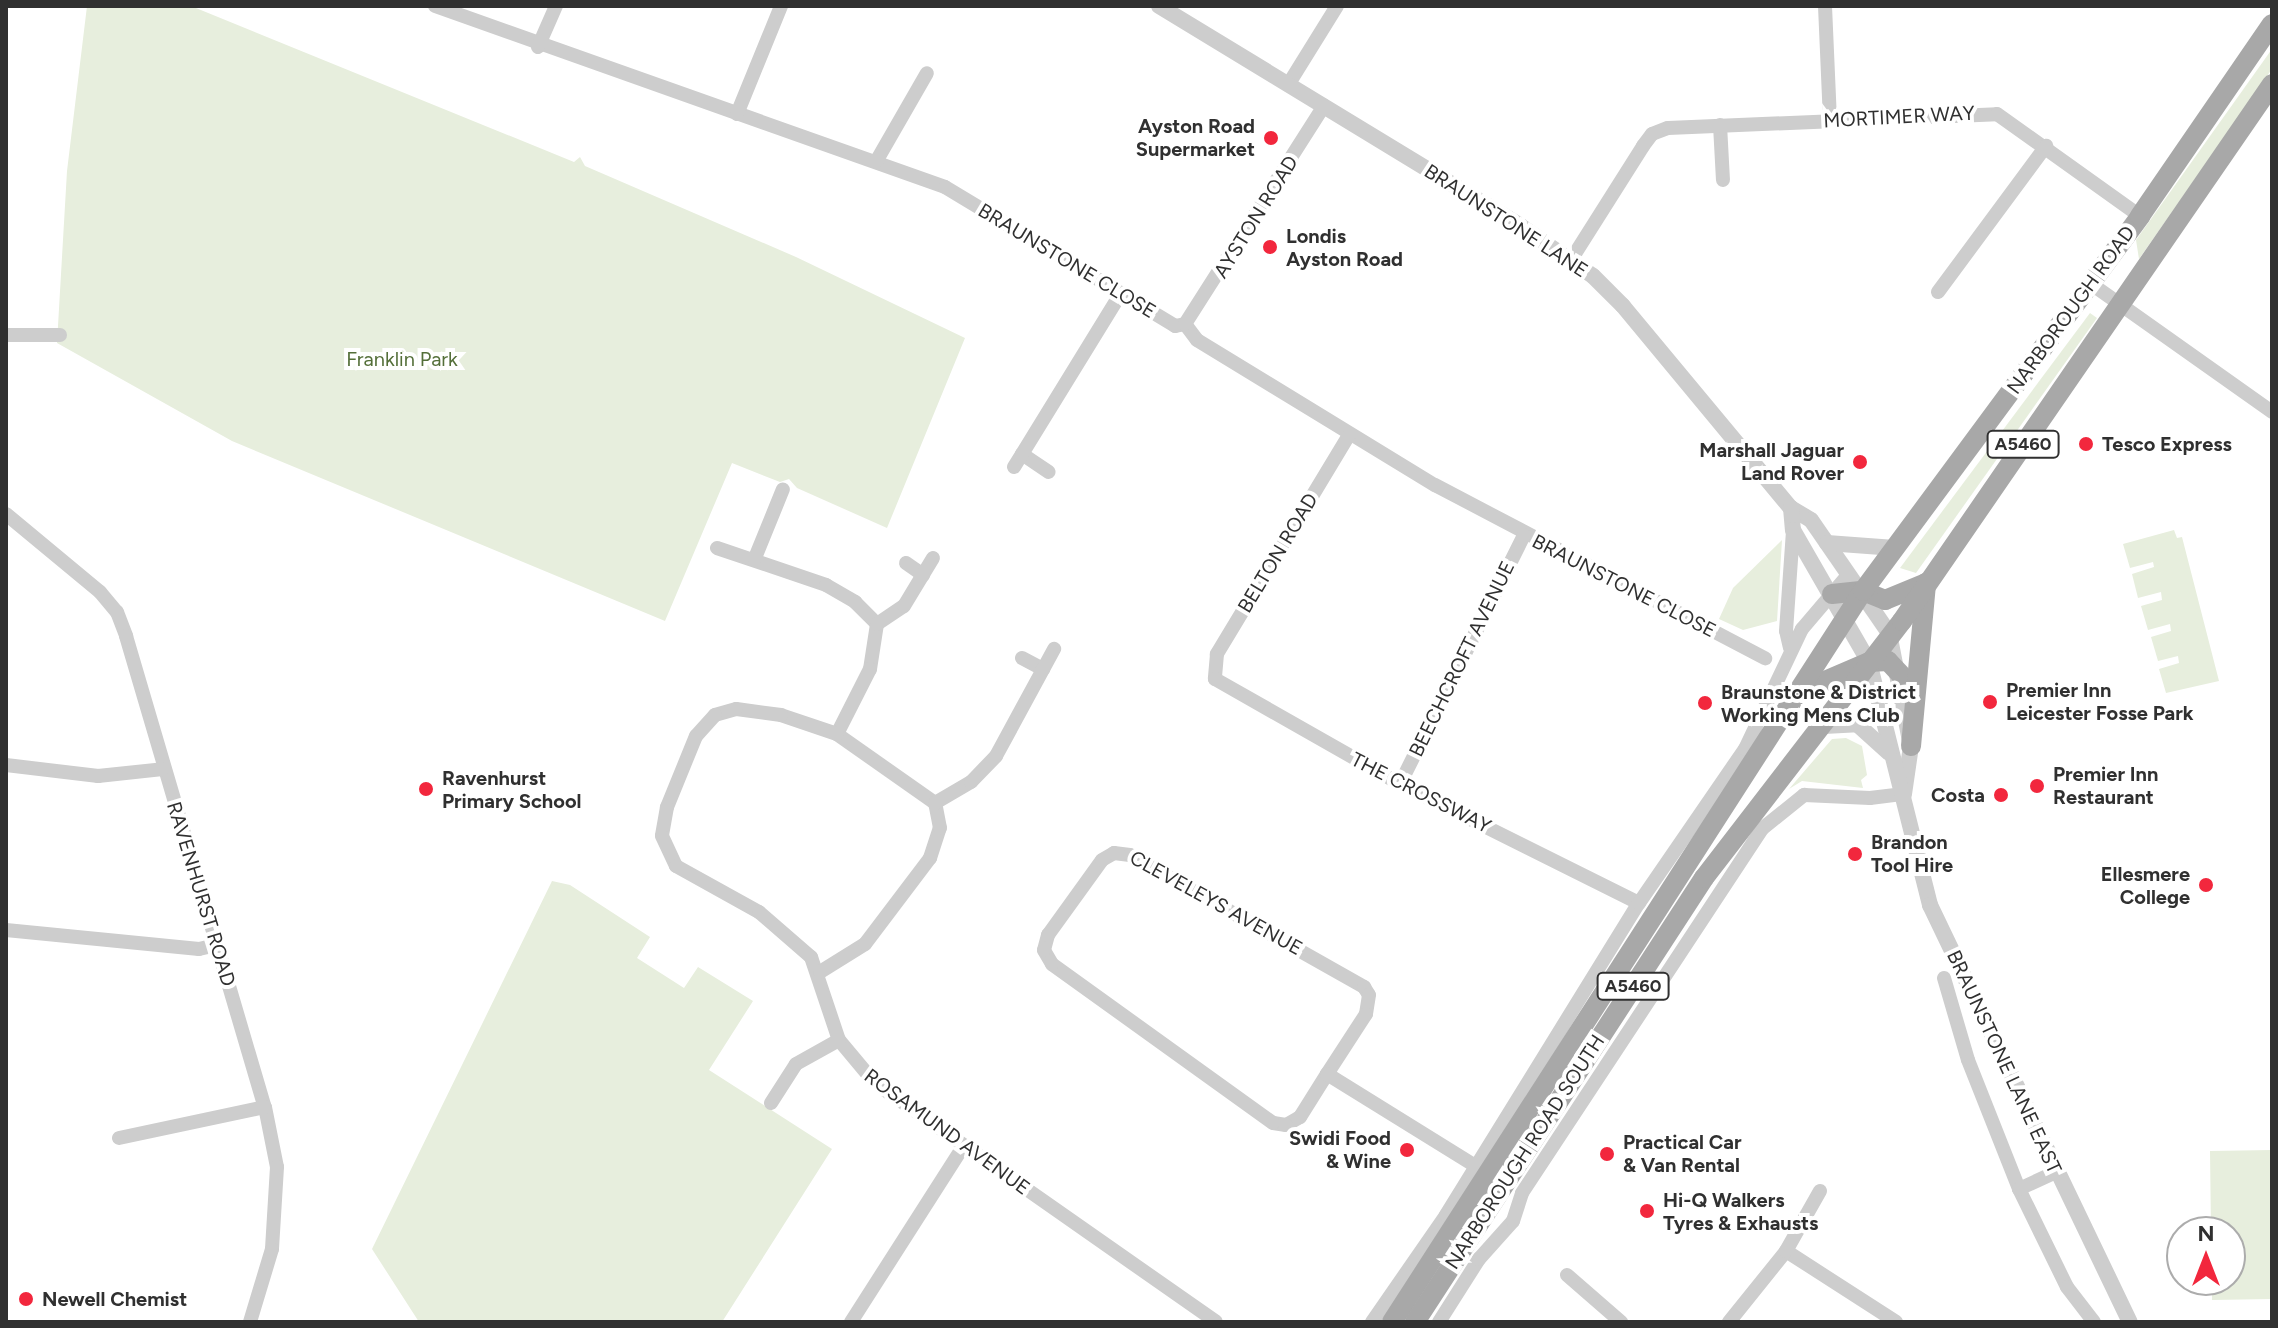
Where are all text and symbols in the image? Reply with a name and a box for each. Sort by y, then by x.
street label: MORTIMER WAY [1823,101,1975,133]
place label: Ayston Road Supermarket [1136,114,1255,161]
marker: Ayston Road Supermarket [1262,129,1280,147]
street label: AYSTON ROAD [1209,151,1303,283]
street label: BRAUNSTONE LANE [1420,159,1592,283]
street label: BRAUNSTONE CLOSE [974,198,1160,324]
street label: NARBOROUGH ROAD [2002,221,2140,399]
place label: Londis Ayston Road [1286,224,1403,271]
marker: Londis Ayston Road [1261,238,1279,256]
park label: Franklin Park [346,347,458,371]
road number: A5460 [1985,430,2061,458]
place label: Tesco Express [2102,432,2232,456]
marker: Tesco Express [2077,435,2095,453]
place label: Marshall Jaguar Land Rover [1699,438,1844,485]
marker: Marshall Jaguar Land Rover [1851,453,1869,471]
street label: BELTON ROAD [1233,489,1323,617]
street label: BRAUNSTONE CLOSE [1528,529,1720,643]
street label: BEECHCROFT AVENUE [1404,557,1520,761]
place label: Premier Inn Leicester Fosse Park [2006,678,2194,725]
place label: Braunstone & District Working Mens Club [1721,680,1916,727]
marker: Premier Inn Leicester Fosse Park [1981,693,1999,711]
marker: Braunstone & District Working Mens Club [1696,694,1714,712]
street label: THE CROSSWAY [1347,747,1495,839]
place label: Premier Inn Restaurant [2053,762,2158,809]
place label: Ravenhurst Primary School [442,766,581,813]
marker: Premier Inn Restaurant [2028,777,2046,795]
marker: Ravenhurst Primary School [417,780,435,798]
place label: Costa [1931,783,1985,807]
marker: Costa [1992,786,2010,804]
street label: RAVENHURST ROAD [162,799,240,989]
place label: Brandon Tool Hire [1871,830,1953,877]
marker: Brandon Tool Hire [1846,845,1864,863]
street label: CLEVELEYS AVENUE [1125,846,1307,960]
place label: Ellesmere College [2101,862,2190,909]
marker: Ellesmere College [2197,876,2215,894]
street label: BRAUNSTONE LANE EAST [1942,946,2066,1178]
road number: A5460 [1595,972,1671,1000]
street label: NARBOROUGH ROAD SOUTH [1440,1030,1610,1274]
street label: ROSAMUND AVENUE [859,1064,1035,1200]
place label: Swidi Food & Wine [1289,1126,1391,1173]
place label: Practical Car & Van Rental [1623,1130,1741,1177]
marker: Swidi Food & Wine [1398,1141,1416,1159]
marker: Practical Car & Van Rental [1598,1145,1616,1163]
place label: Hi-Q Walkers Tyres & Exhausts [1663,1188,1818,1235]
marker: Hi-Q Walkers Tyres & Exhausts [1638,1202,1656,1220]
north arrow [2166,1216,2246,1296]
text: N [2197,1220,2215,1247]
place label: Newell Chemist [42,1287,187,1311]
marker: Newell Chemist [17,1290,35,1308]

